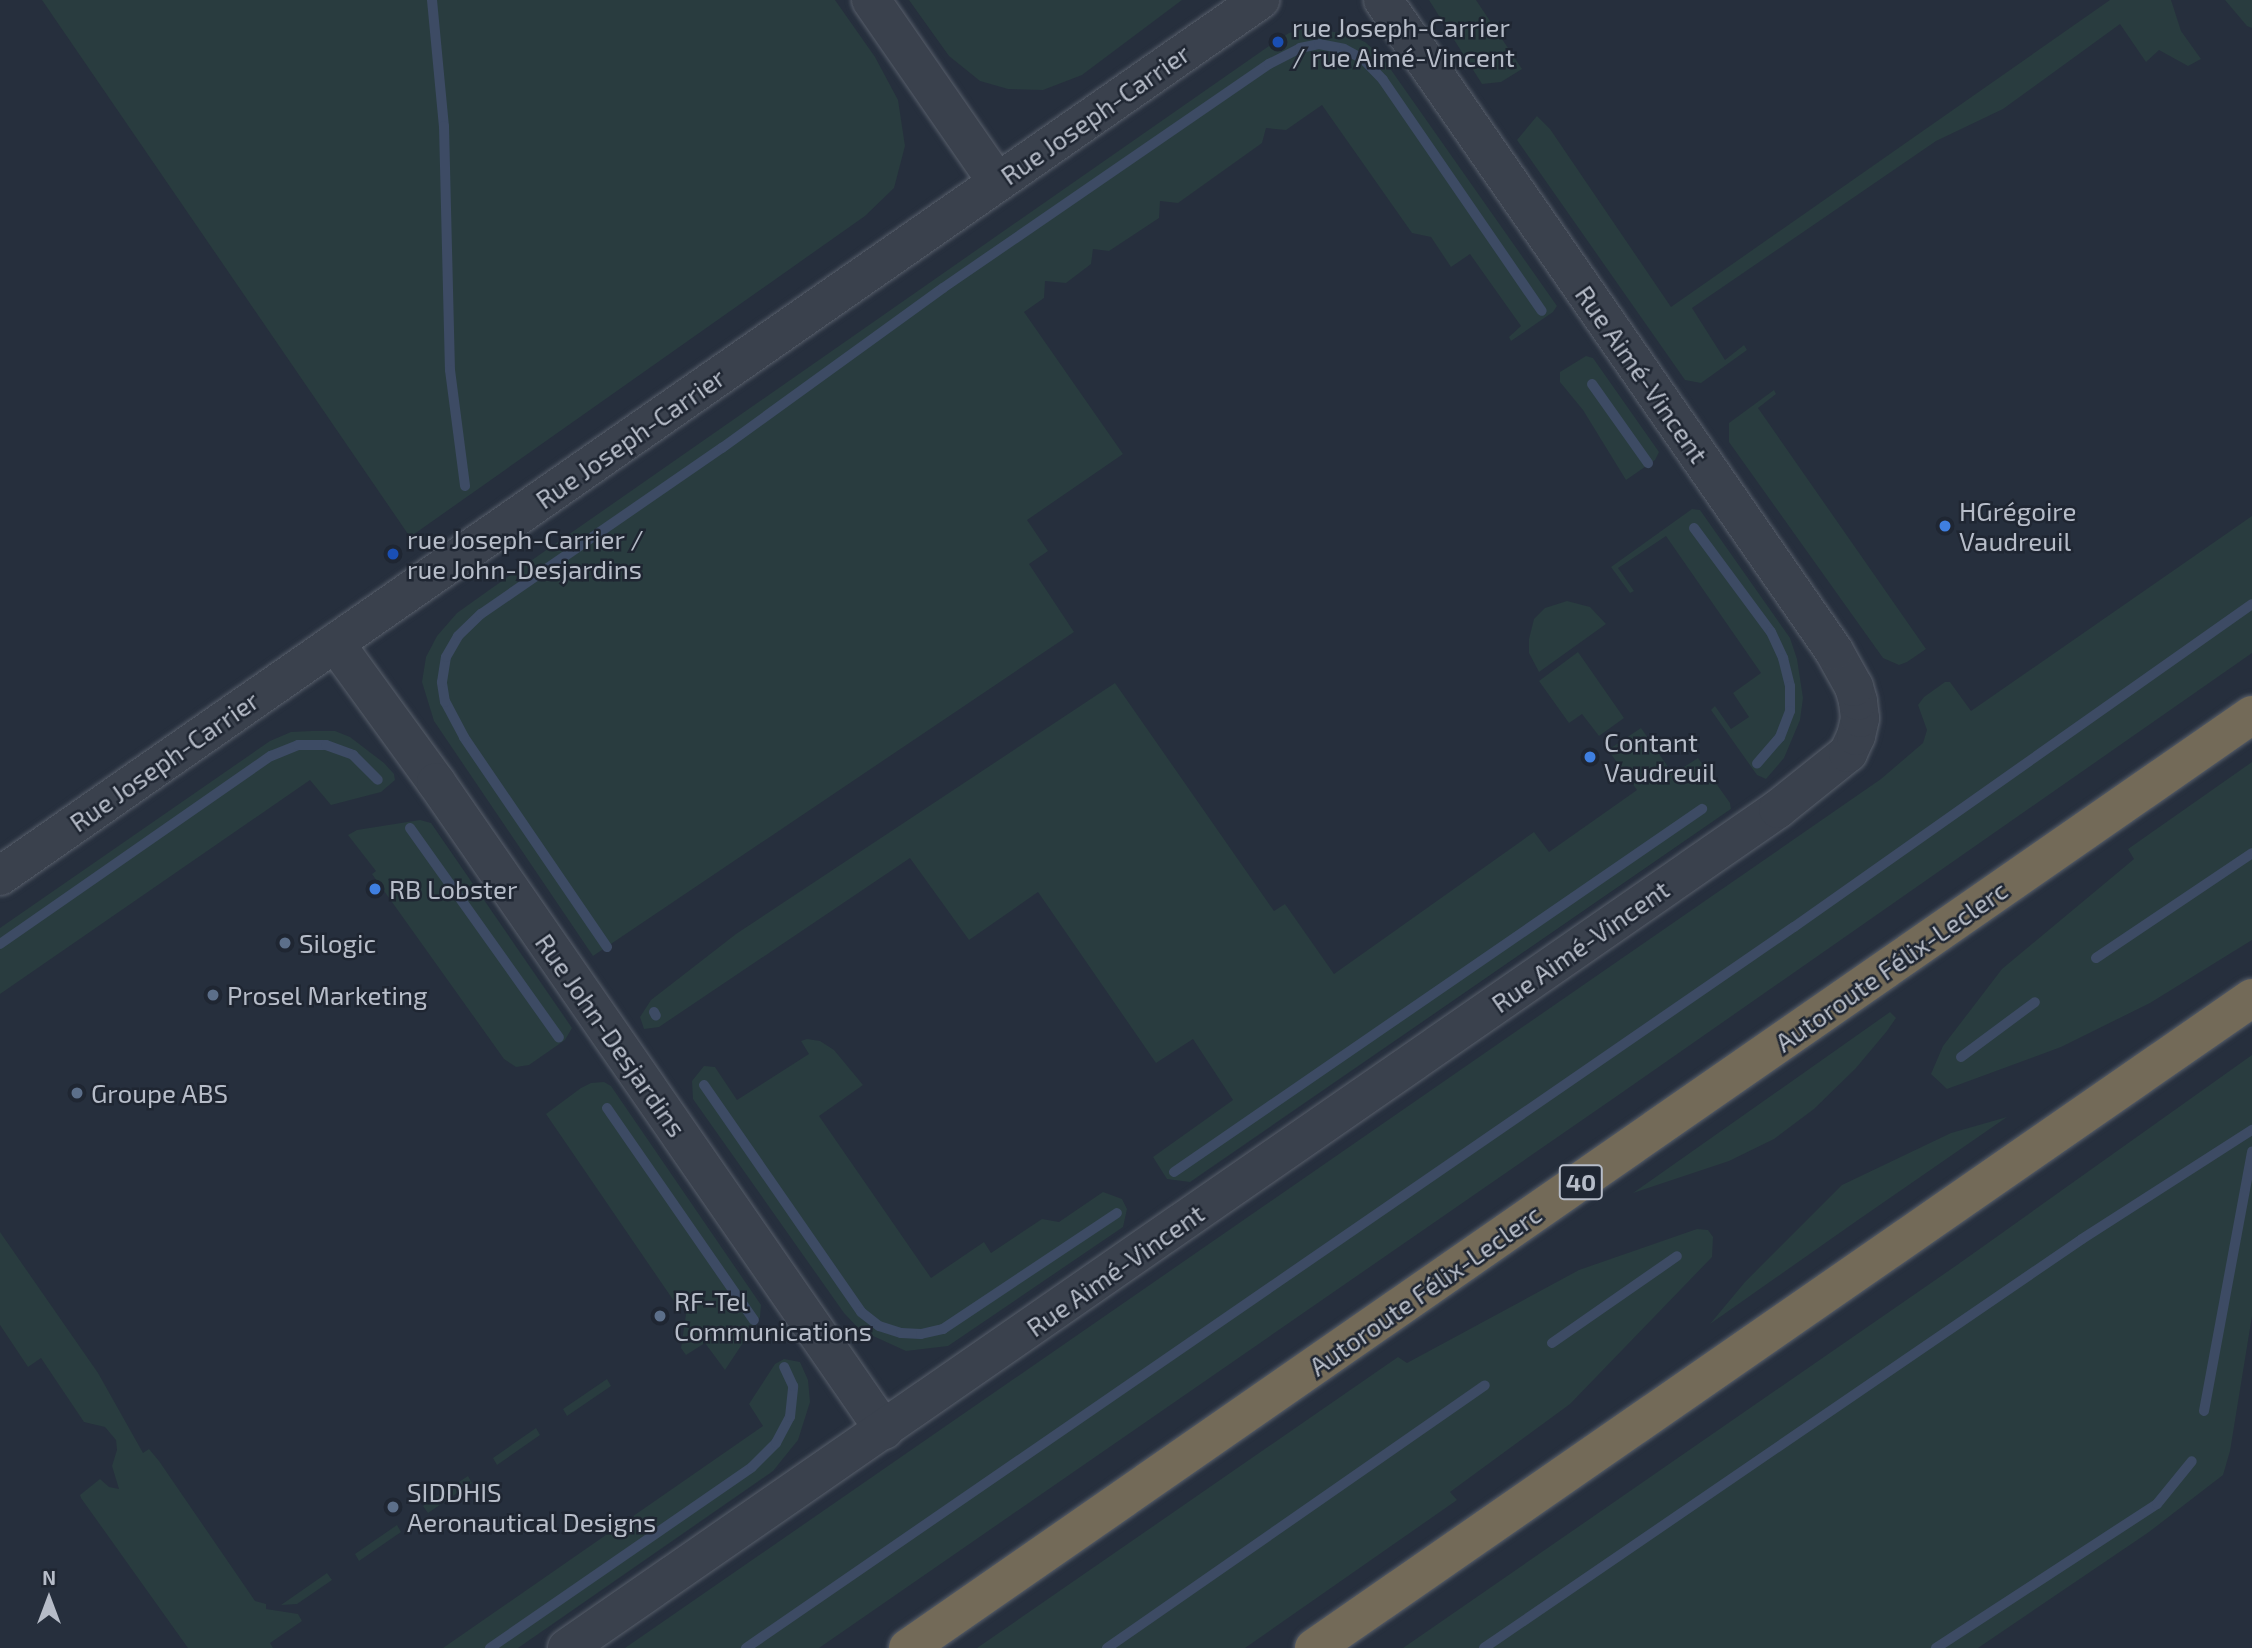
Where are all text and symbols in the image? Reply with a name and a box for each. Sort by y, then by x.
place label: rue Joseph-Carrier / rue Aimé-Vincent [1292,11,1516,72]
marker: rue Joseph-Carrier / rue Aimé-Vincent [1270,34,1286,50]
street label: Rue Joseph-Carrier [994,37,1196,191]
street label: Rue Aimé-Vincent [1569,279,1715,469]
street label: Rue Joseph-Carrier [529,361,731,515]
place label: HGrégoire Vaudreuil [1959,495,2076,556]
marker: HGrégoire Vaudreuil [1937,518,1953,534]
place label: rue Joseph-Carrier / rue John-Desjardins [407,523,645,584]
marker: rue Joseph-Carrier / rue John-Desjardins [385,546,401,562]
street label: Rue Joseph-Carrier [63,684,265,838]
place label: Contant Vaudreuil [1604,726,1716,788]
marker: Contant Vaudreuil [1582,749,1598,765]
place label: RB Lobster [389,873,517,905]
street label: Rue Aimé-Vincent [1485,873,1675,1019]
street label: Autoroute Félix-Leclerc [1769,874,2013,1058]
marker: RB Lobster [367,881,383,897]
place label: Silogic [299,927,376,959]
street label: Rue John-Desjardins [529,927,693,1143]
marker: Silogic [277,935,293,951]
place label: Prosel Marketing [227,979,428,1011]
marker: Prosel Marketing [205,987,221,1003]
place label: Groupe ABS [91,1077,229,1109]
marker: Groupe ABS [69,1085,85,1101]
road number: 40 [1558,1162,1604,1202]
street label: Rue Aimé-Vincent [1020,1197,1210,1343]
street label: Autoroute Félix-Leclerc [1303,1198,1547,1382]
place label: RF-Tel Communications [674,1285,872,1346]
marker: RF-Tel Communications [652,1308,668,1324]
place label: SIDDHIS Aeronautical Designs [407,1476,657,1538]
marker: SIDDHIS Aeronautical Designs [385,1499,401,1515]
north arrow [14,1564,84,1634]
text: N [42,1566,56,1589]

